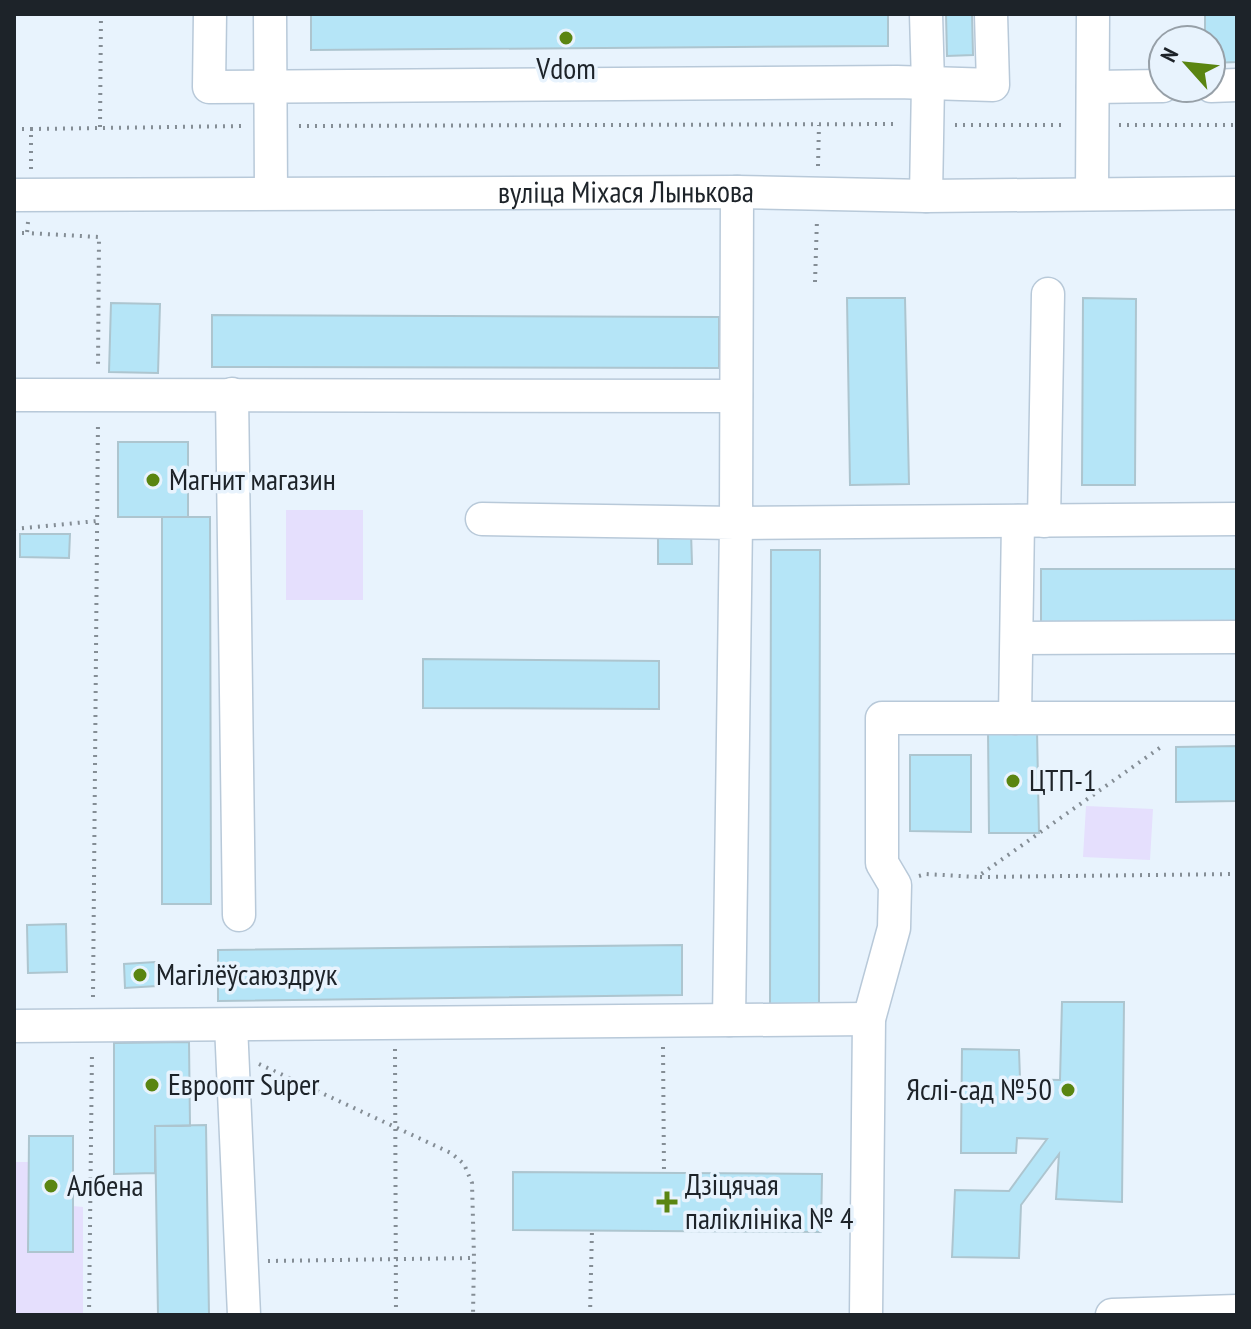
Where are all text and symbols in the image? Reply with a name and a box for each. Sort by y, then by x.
north arrow [1147,24,1227,104]
marker: Vdom [557,29,575,47]
text: N [1154,43,1184,67]
place label: Vdom [535,48,596,87]
street label: вуліца Міхася Лынькова [498,171,754,211]
place label: Магнит магазин [169,459,336,498]
marker: Магнит магазин [144,471,162,489]
place label: ЦТП-1 [1029,760,1096,799]
marker: ЦТП-1 [1004,772,1022,790]
place label: Магілёўсаюздрук [156,954,338,993]
marker: Магілёўсаюздрук [131,966,149,984]
place label: Евроопт Super [168,1064,320,1103]
place label: Яслі-сад №50 [906,1069,1052,1108]
marker: Евроопт Super [143,1076,161,1094]
marker: Яслі-сад №50 [1059,1081,1077,1099]
place label: Дзіцячая паліклініка № 4 [685,1164,854,1237]
place label: Албена [67,1165,144,1204]
marker: Албена [42,1177,60,1195]
marker: Дзіцячая паліклініка № 4 [656,1191,678,1213]

